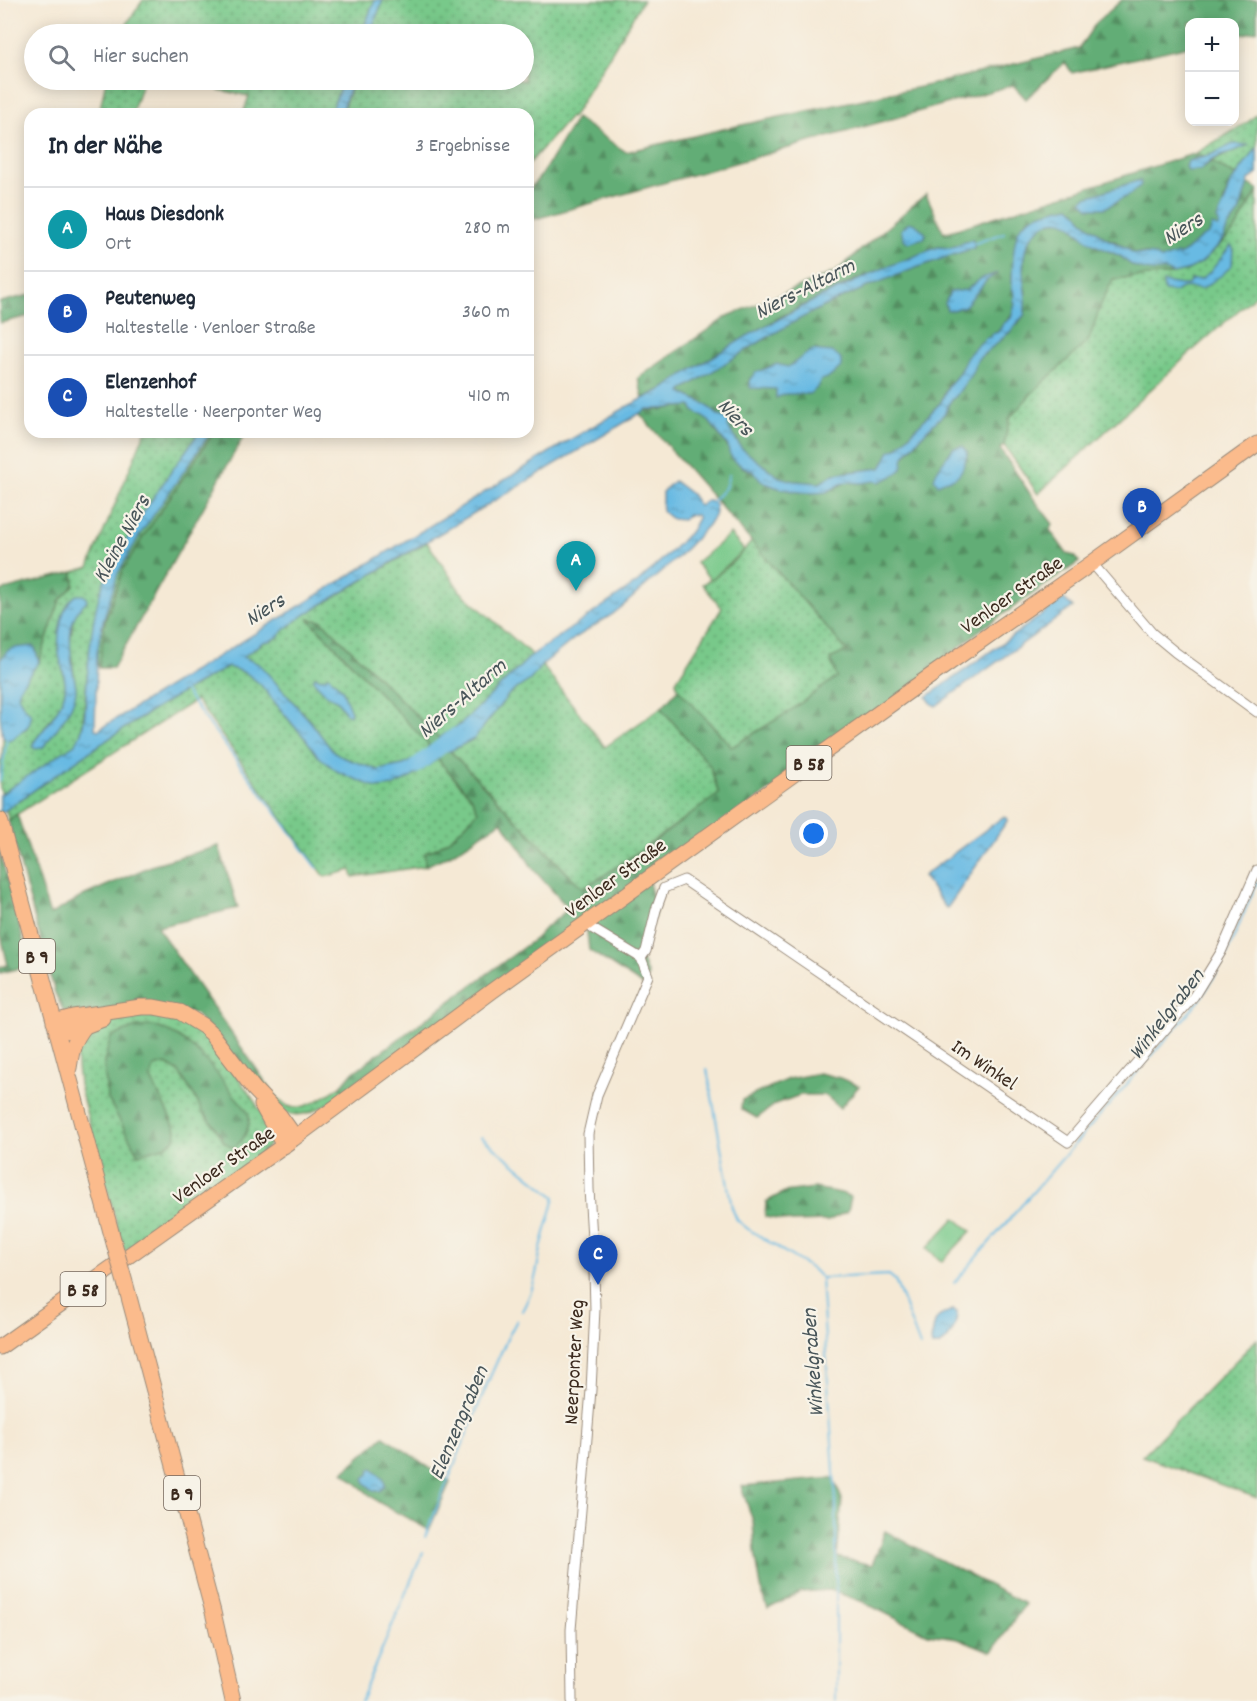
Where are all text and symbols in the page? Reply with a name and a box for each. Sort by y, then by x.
map controls [1185,18,1239,126]
button: + [1185,18,1239,72]
search box [24,24,534,90]
icon: search [45,41,78,74]
text: Hier suchen [93,42,189,73]
button: − [1185,72,1239,126]
text: In der Nähe [48,129,162,166]
text: 3 Ergebnisse [415,133,510,161]
text: Haus Diesdonk [105,200,224,231]
water label: Niers [1158,205,1211,254]
text: A [62,215,73,243]
text: 280 m [464,215,510,243]
text: Ort [105,231,131,259]
water label: Niers-Altarm [750,251,862,329]
text: Peutenweg [105,284,196,315]
text: B [63,299,72,327]
text: 360 m [462,299,510,327]
text: Haltestelle · Venloer Straße [105,315,316,343]
text: Elenzenhof [105,368,196,399]
text: C [63,383,72,411]
text: 410 m [468,383,510,411]
water label: Niers [709,392,760,445]
text: Haltestelle · Neerponter Weg [105,399,322,427]
pin: B [1122,488,1162,538]
water label: Kleine Niers [86,490,160,589]
pin: A [556,542,596,591]
street label: Venloer Straße [955,550,1070,643]
water label: Niers [240,586,293,635]
water label: Niers-Altarm [412,652,515,747]
road number: B 58 [786,746,832,780]
your location [799,819,828,848]
street label: Venloer Straße [560,832,674,927]
road number: B 9 [19,939,55,973]
water label: Winkelgraben [1122,962,1214,1067]
street label: Im Winkel [944,1033,1022,1100]
street label: Venloer Straße [167,1120,282,1213]
pin: C [578,1236,618,1285]
road number: B 58 [60,1272,106,1306]
street label: Neerponter Weg [558,1299,594,1426]
water label: Winkelgraben [795,1307,834,1418]
water label: Elenzengraben [422,1361,498,1485]
road number: B 9 [164,1476,200,1510]

